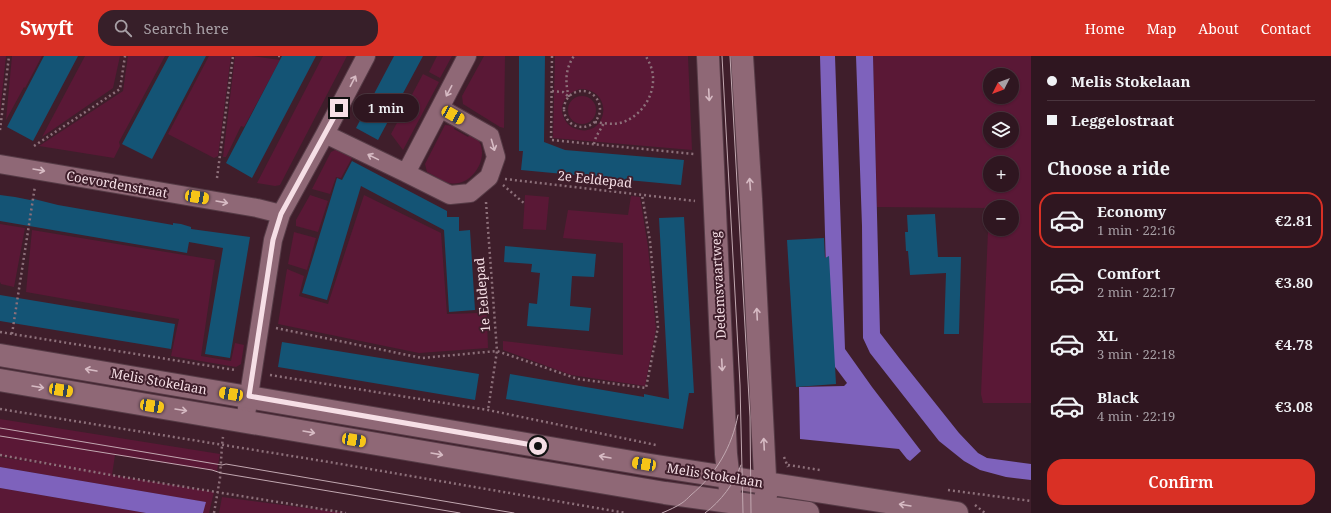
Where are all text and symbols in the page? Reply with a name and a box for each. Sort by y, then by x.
search box [98,10,378,46]
text: Swyft [20,15,74,41]
icon: search [112,17,134,39]
text: Search here [144,18,229,38]
text: Home [1085,19,1125,38]
text: Map [1147,19,1176,38]
text: About [1198,19,1239,38]
text: Contact [1261,19,1311,38]
north arrow [983,68,1019,104]
map controls [983,68,1019,236]
text: Melis Stokelaan [1071,71,1191,91]
one-way arrow [349,75,357,87]
one-way arrow [445,84,453,96]
one-way arrow [706,88,713,101]
callout: 1 min [353,94,419,122]
route end [330,99,348,117]
text: 1 min [368,99,404,117]
car [440,104,466,126]
text: Leggelostraat [1071,110,1174,130]
button: layers [983,112,1019,148]
one-way arrow [490,139,497,152]
one-way arrow [367,153,379,160]
button: + [983,156,1019,192]
text: Choose a ride [1047,156,1170,180]
one-way arrow [32,166,45,174]
street label: Coevordenstraat [65,166,169,202]
street label: 2e Eeldepad [557,166,633,192]
one-way arrow [747,178,754,191]
car [184,189,210,205]
one-way arrow [215,198,228,206]
button: − [983,200,1019,236]
text: Economy [1097,201,1166,221]
icon: car [1049,202,1085,238]
text: €2.81 [1275,210,1313,230]
text: 1 min · 22:16 [1097,221,1175,239]
street label: Dedemsvaartweg [706,231,730,339]
street label: 1e Eeldepad [470,257,494,333]
text: Comfort [1097,263,1160,283]
icon: car [1049,264,1085,300]
text: €3.80 [1275,272,1313,292]
text: 2 min · 22:17 [1097,283,1175,301]
one-way arrow [754,308,761,321]
text: XL [1097,325,1118,345]
icon: car [1049,326,1085,362]
text: €4.78 [1275,334,1313,354]
text: 3 min · 22:18 [1097,345,1175,363]
one-way arrow [718,358,726,371]
street label: Melis Stokelaan [110,364,209,398]
one-way arrow [85,366,98,374]
car [48,382,74,398]
one-way arrow [32,383,45,391]
car [218,386,244,402]
text: Black [1097,387,1139,407]
icon: car [1049,388,1085,424]
text: €3.08 [1275,396,1313,416]
car [139,398,165,414]
one-way arrow [174,406,187,414]
text: 4 min · 22:19 [1097,407,1175,425]
one-way arrow [302,428,315,436]
car [341,432,367,448]
route start [529,437,547,455]
one-way arrow [760,438,767,451]
one-way arrow [430,450,443,458]
one-way arrow [599,453,612,461]
car [631,456,657,472]
street label: Melis Stokelaan [666,459,765,492]
button: Confirm [1047,459,1315,505]
one-way arrow [899,501,912,509]

